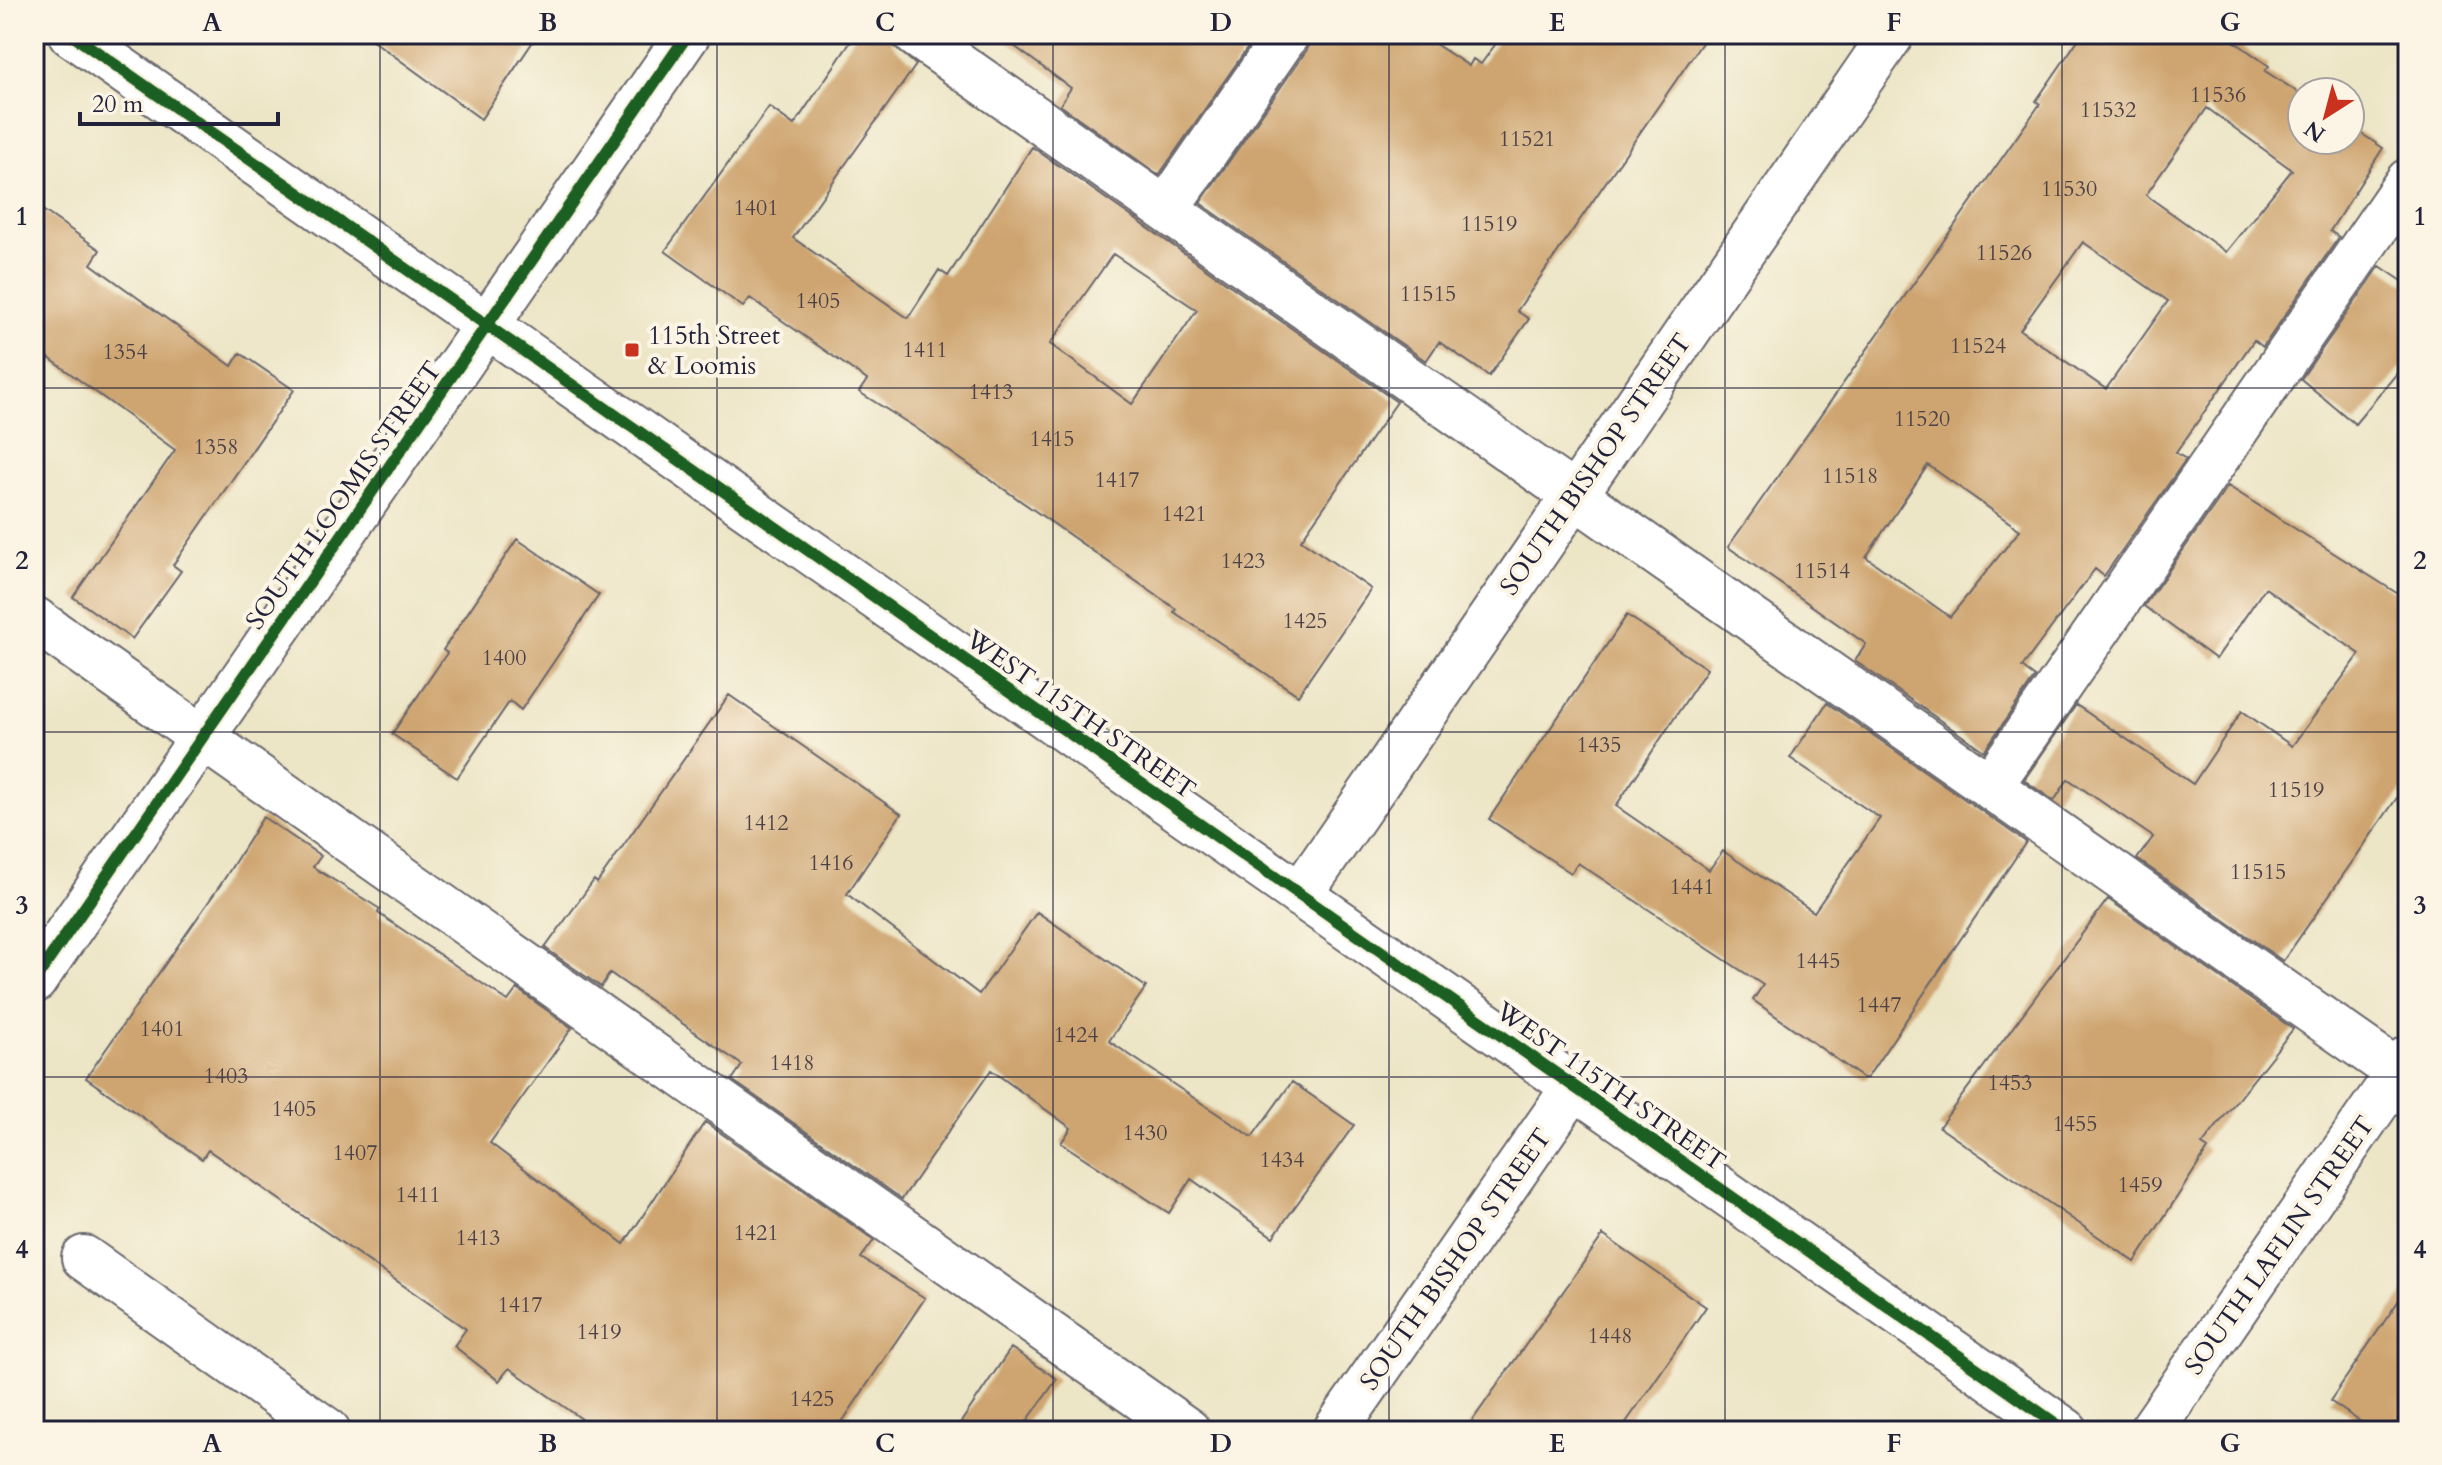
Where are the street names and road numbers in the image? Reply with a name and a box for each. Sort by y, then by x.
street label: SOUTH BISHOP STREET [1492,326,1699,602]
street label: SOUTH LOOMIS STREET [237,354,449,636]
street label: WEST 115TH STREET [958,621,1203,807]
street label: WEST 115TH STREET [1488,993,1733,1179]
street label: SOUTH LAFLIN STREET [2177,1109,2382,1382]
street label: SOUTH BISHOP STREET [1352,1121,1559,1397]

